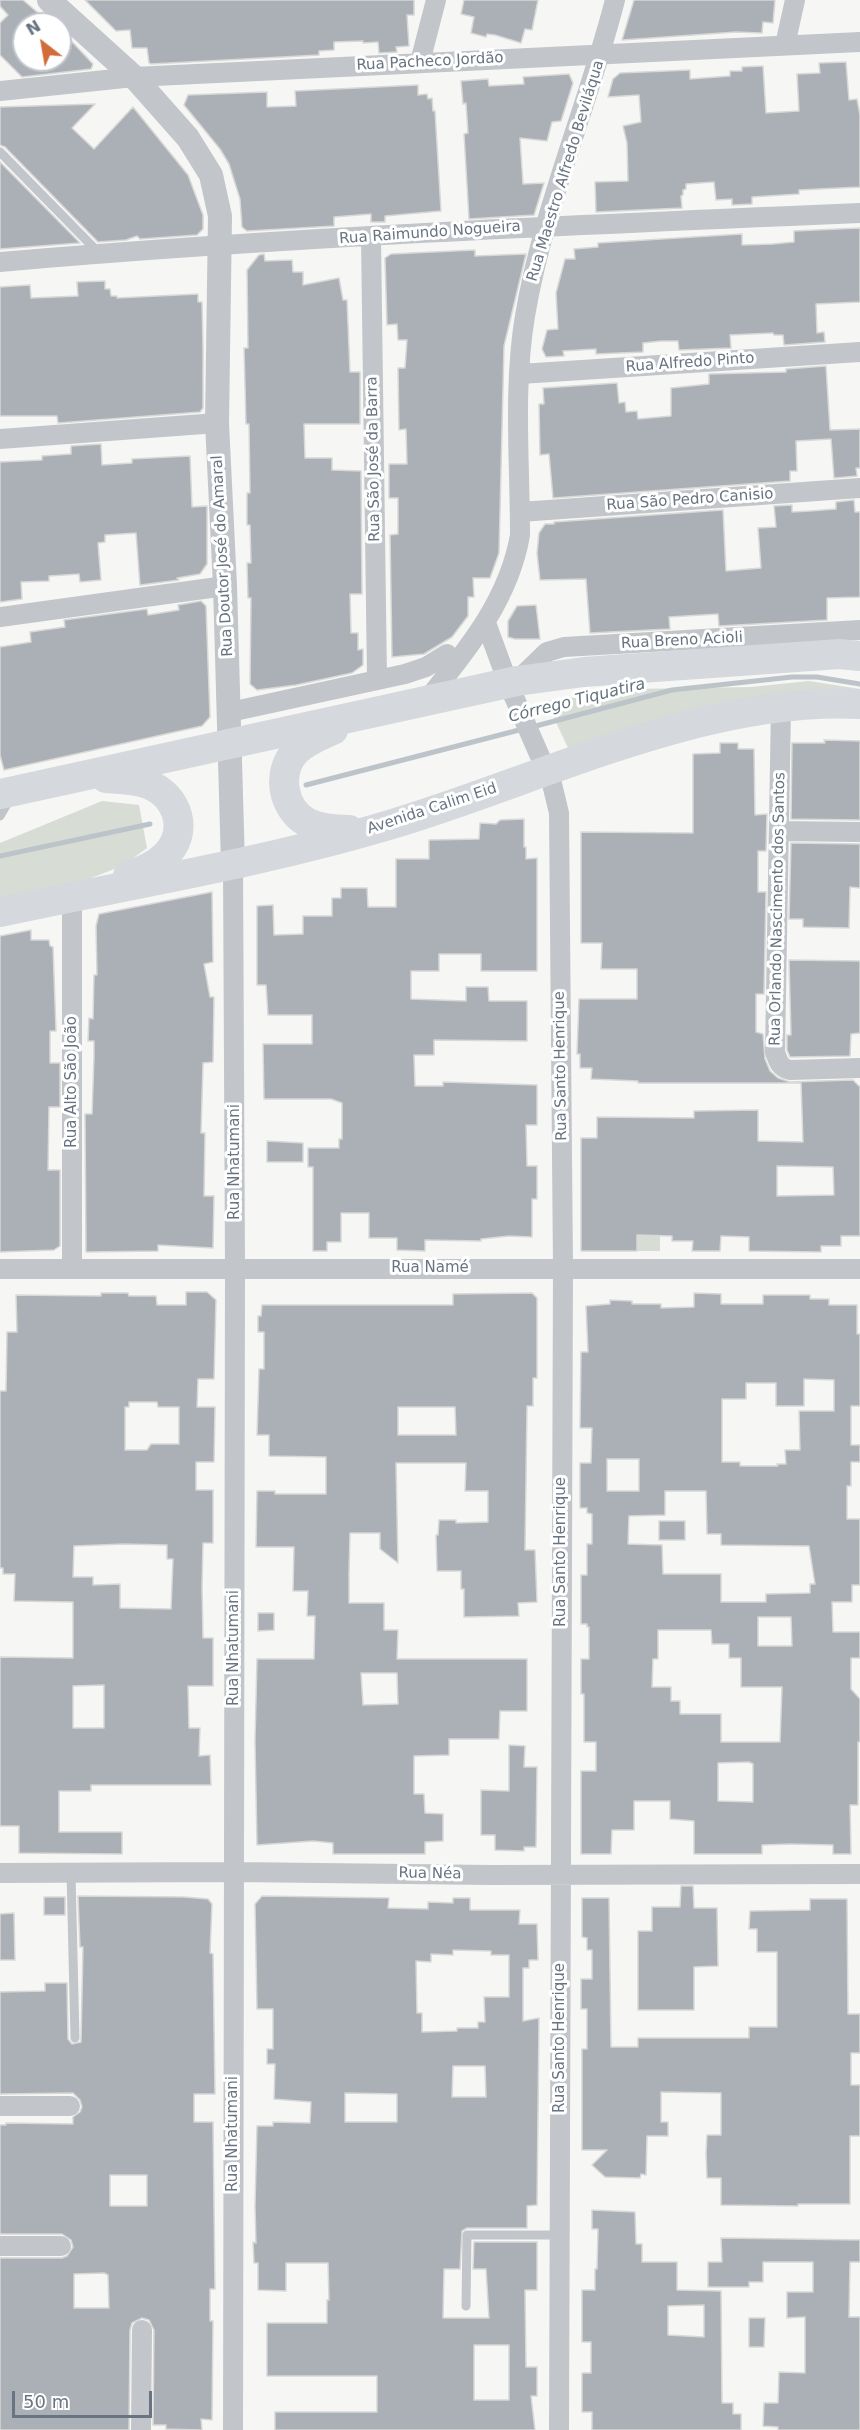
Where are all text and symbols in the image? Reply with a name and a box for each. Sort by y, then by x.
north arrow [12,12,72,72]
text: N [23,16,44,39]
street label: Rua Pacheco Jordão [356,49,504,75]
street label: Rua Maestro Alfredo Beviláqua [524,58,608,284]
street label: Rua Raimundo Nogueira [339,218,521,248]
street label: Rua Alfredo Pinto [625,350,755,376]
street label: Rua São José da Barra [364,376,384,542]
street label: Rua Doutor José do Amaral [209,455,237,657]
street label: Rua São Pedro Canisio [606,485,774,515]
street label: Rua Breno Acioli [621,629,743,653]
water label: Córrego Tiquatira [507,675,647,727]
street label: Rua Orlando Nascimento dos Santos [767,772,789,1046]
street label: Avenida Calim Eid [365,780,499,838]
street label: Rua Santo Henrique [551,991,571,1141]
street label: Rua Alto São João [63,1016,81,1148]
street label: Rua Nhatumani [226,1104,244,1220]
street label: Rua Namé [391,1259,469,1277]
street label: Rua Santo Henrique [552,1477,570,1627]
street label: Rua Nhatumani [225,1590,243,1706]
street label: Rua Néa [398,1864,462,1884]
street label: Rua Santo Henrique [551,1963,569,2113]
street label: Rua Nhatumani [224,2076,242,2192]
scale bar [15,2379,154,2417]
text: 50 m [23,2391,69,2412]

